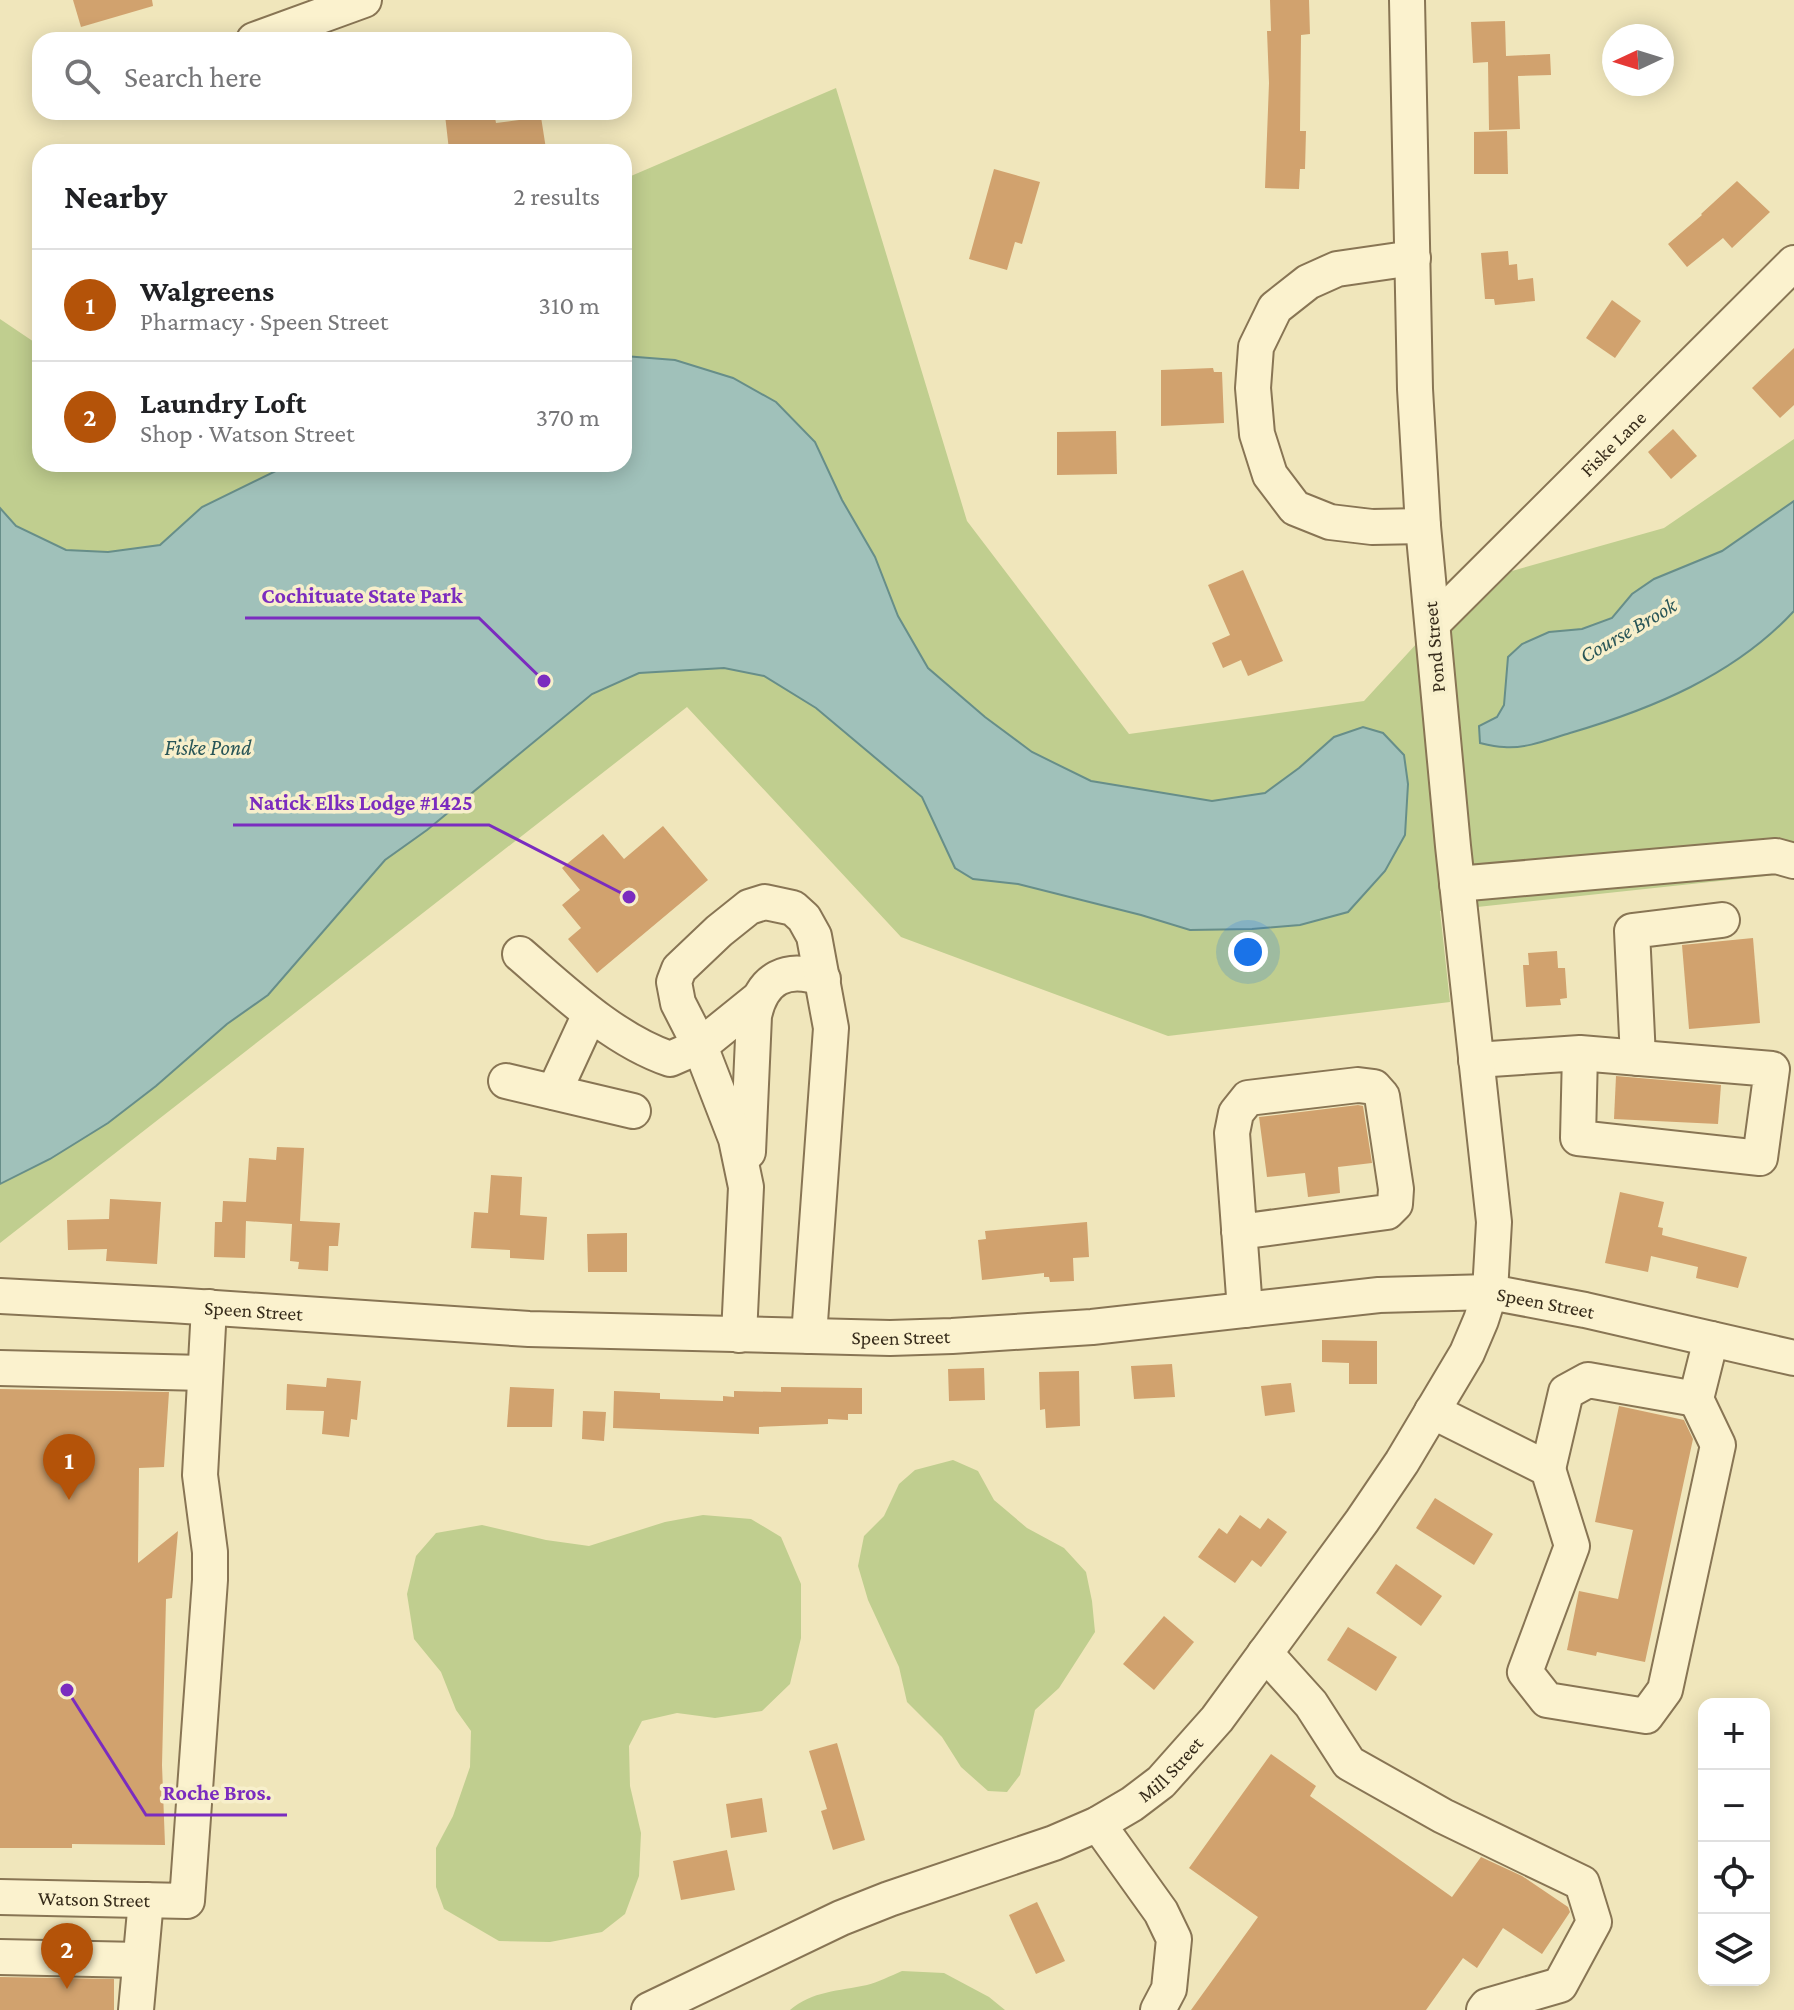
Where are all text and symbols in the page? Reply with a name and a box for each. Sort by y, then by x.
north arrow [1602,24,1674,96]
search box [32,32,632,120]
icon: search [60,54,104,98]
text: Search here [124,60,262,93]
text: Nearby [64,178,167,215]
text: 2 results [513,182,600,211]
text: Walgreens [140,274,274,307]
text: 1 [85,291,95,320]
text: 310 m [539,291,600,320]
text: Pharmacy · Speen Street [140,307,388,336]
text: Laundry Loft [140,386,306,419]
text: 2 [83,403,97,432]
text: 370 m [536,403,600,432]
street label: Fiske Lane [1575,406,1650,481]
text: Shop · Watson Street [140,419,355,448]
callout: Cochituate State Park [245,572,479,618]
text: Cochituate State Park [261,583,464,608]
water label: Course Brook [1575,592,1682,668]
street label: Pond Street [1419,600,1449,694]
water label: Fiske Pond [165,735,252,760]
callout: Natick Elks Lodge #1425 [233,779,489,825]
text: Natick Elks Lodge #1425 [249,790,473,815]
your location [1228,932,1268,972]
street label: Speen Street [1495,1283,1597,1323]
street label: Speen Street [204,1296,304,1325]
street label: Speen Street [851,1325,951,1350]
pin: 1 [43,1434,95,1500]
map controls [1698,1698,1770,1986]
button: + [1698,1698,1770,1770]
street label: Mill Street [1134,1732,1207,1807]
callout: Roche Bros. [146,1769,287,1815]
button: − [1698,1770,1770,1842]
text: Roche Bros. [162,1780,272,1805]
button: locate [1698,1842,1770,1914]
street label: Watson Street [38,1887,151,1911]
button: layers [1698,1914,1770,1986]
pin: 2 [41,1923,93,1989]

